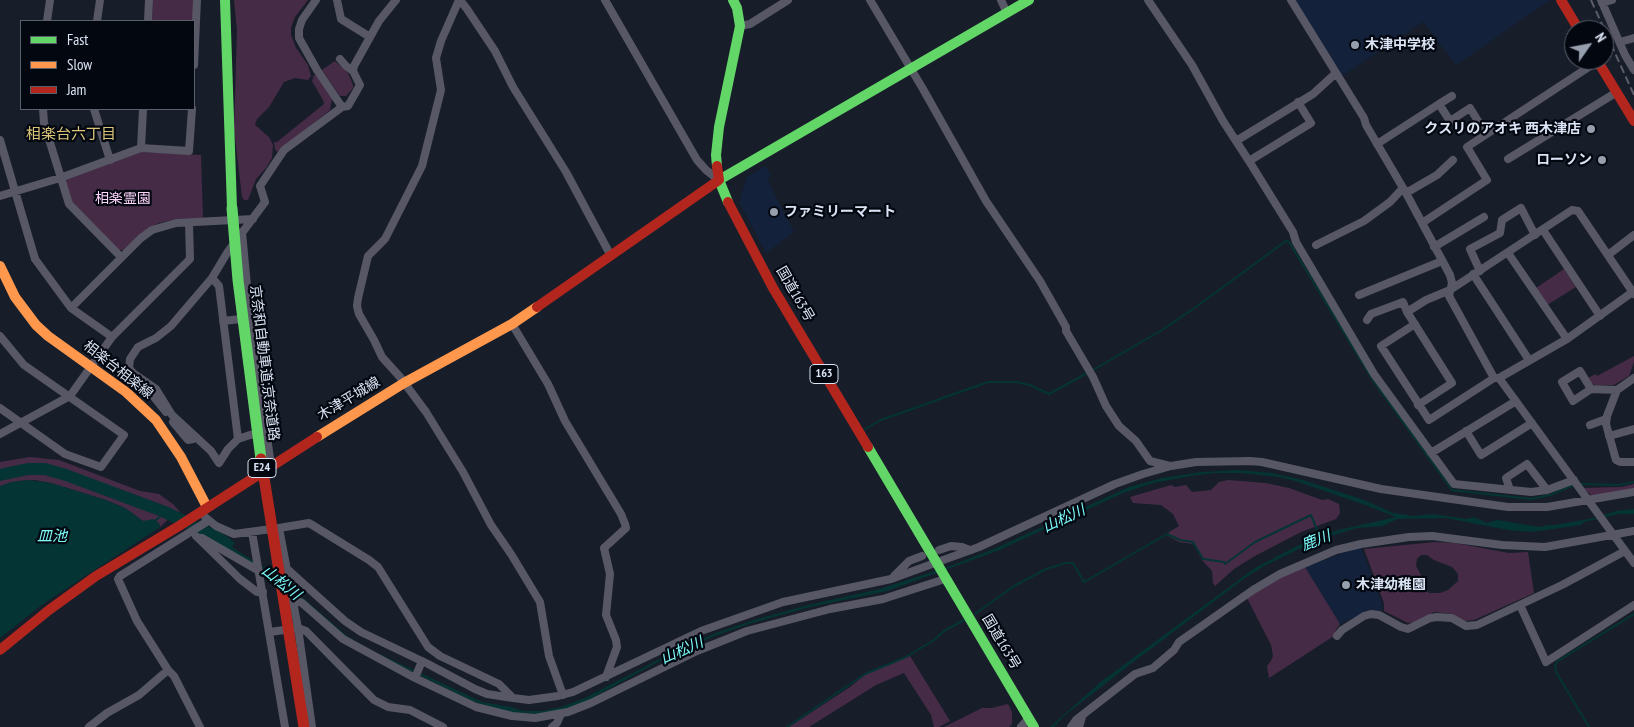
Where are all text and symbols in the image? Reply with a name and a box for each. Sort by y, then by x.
legend [20,20,195,110]
north arrow [1564,20,1614,70]
text: N [1591,29,1610,45]
text: Fast [67,30,88,49]
place label: 木津中学校 [1365,37,1435,53]
marker: 木津中学校 [1349,39,1361,51]
text: Slow [67,55,92,74]
text: Jam [67,80,86,99]
place label: クスリのアオキ 西木津店 [1424,121,1581,137]
marker: クスリのアオキ 西木津店 [1585,123,1597,135]
district label: 相楽台六丁目 [26,126,116,144]
place label: ローソン [1536,152,1592,168]
marker: ローソン [1596,154,1608,166]
park label: 相楽霊園 [95,191,151,207]
place label: ファミリーマート [784,204,896,220]
marker: ファミリーマート [768,206,780,218]
street label: 国道163号 [773,263,817,325]
street label: 京奈和自動車道;京奈道路 [246,284,282,442]
street label: 相楽台相楽線 [80,338,156,402]
road number: 163 [810,364,838,384]
street label: 木津平城線 [315,374,383,424]
road number: E24 [248,458,276,478]
water label: 山松川 [1040,501,1088,537]
water label: 鹿川 [1299,527,1333,555]
water label: 皿池 [37,528,67,546]
water label: 山松川 [258,562,304,604]
place label: 木津幼稚園 [1356,577,1426,593]
marker: 木津幼稚園 [1340,579,1352,591]
street label: 国道163号 [978,612,1024,672]
water label: 山松川 [658,634,706,668]

